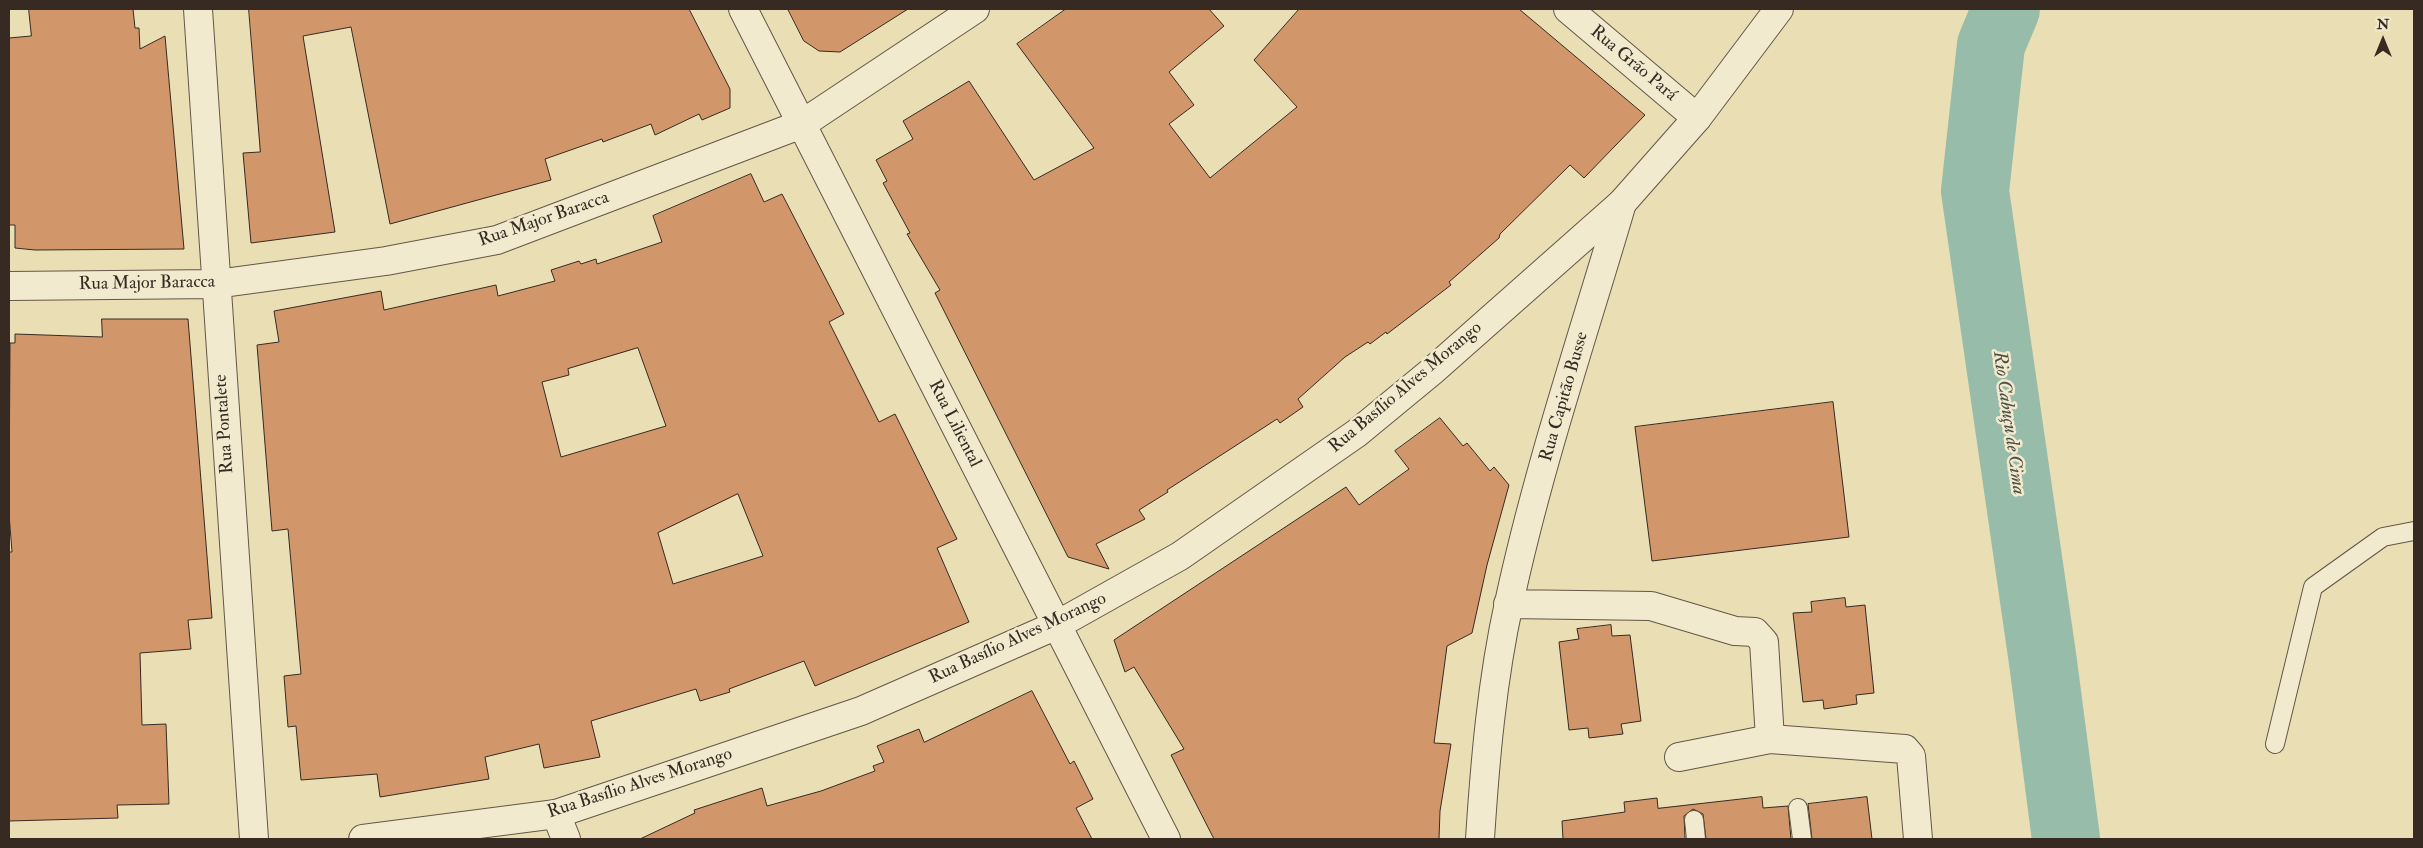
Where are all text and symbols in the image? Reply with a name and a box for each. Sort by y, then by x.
north arrow [2358,15,2408,65]
text: N [2377,16,2389,33]
street label: Rua Grão Pará [1585,21,1681,107]
street label: Rua Major Baracca [476,188,612,252]
street label: Rua Major Baracca [79,272,215,296]
street label: Rua Basílio Alves Morango [1325,318,1487,458]
street label: Rua Capitão Busse [1536,330,1594,464]
water label: Rio Cabuçu de Cima [1987,350,2029,496]
street label: Rua Pontalete [211,374,239,474]
street label: Rua Liliental [923,377,985,471]
street label: Rua Basílio Alves Morango [926,588,1110,690]
street label: Rua Basílio Alves Morango [545,744,735,824]

